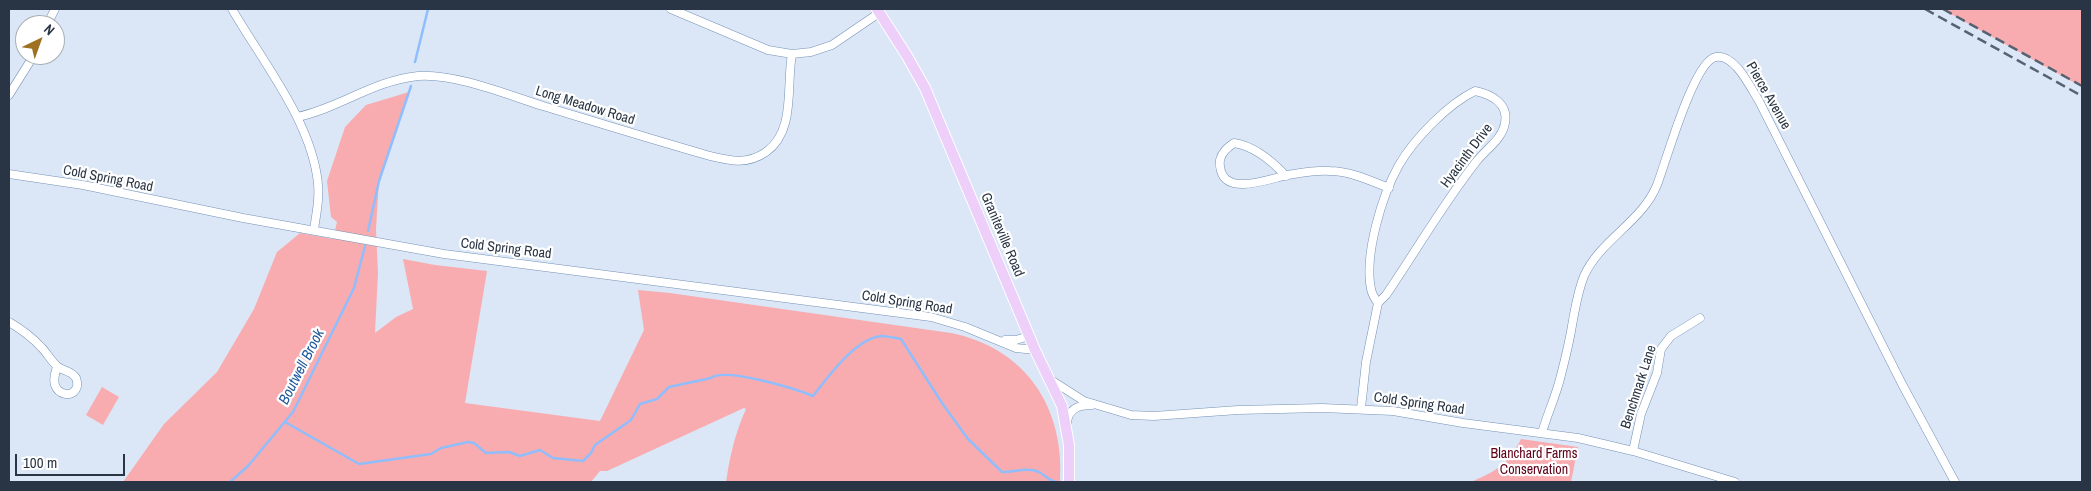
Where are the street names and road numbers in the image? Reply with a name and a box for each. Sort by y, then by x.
street label: Pierce Avenue [1742,59,1794,133]
street label: Long Meadow Road [533,83,637,129]
street label: Hyacinth Drive [1437,121,1497,191]
street label: Cold Spring Road [62,162,154,196]
street label: Graniteville Road [977,191,1027,279]
street label: Cold Spring Road [460,235,552,263]
street label: Cold Spring Road [861,288,953,318]
street label: Benchmark Lane [1618,343,1660,431]
street label: Cold Spring Road [1373,389,1465,419]

